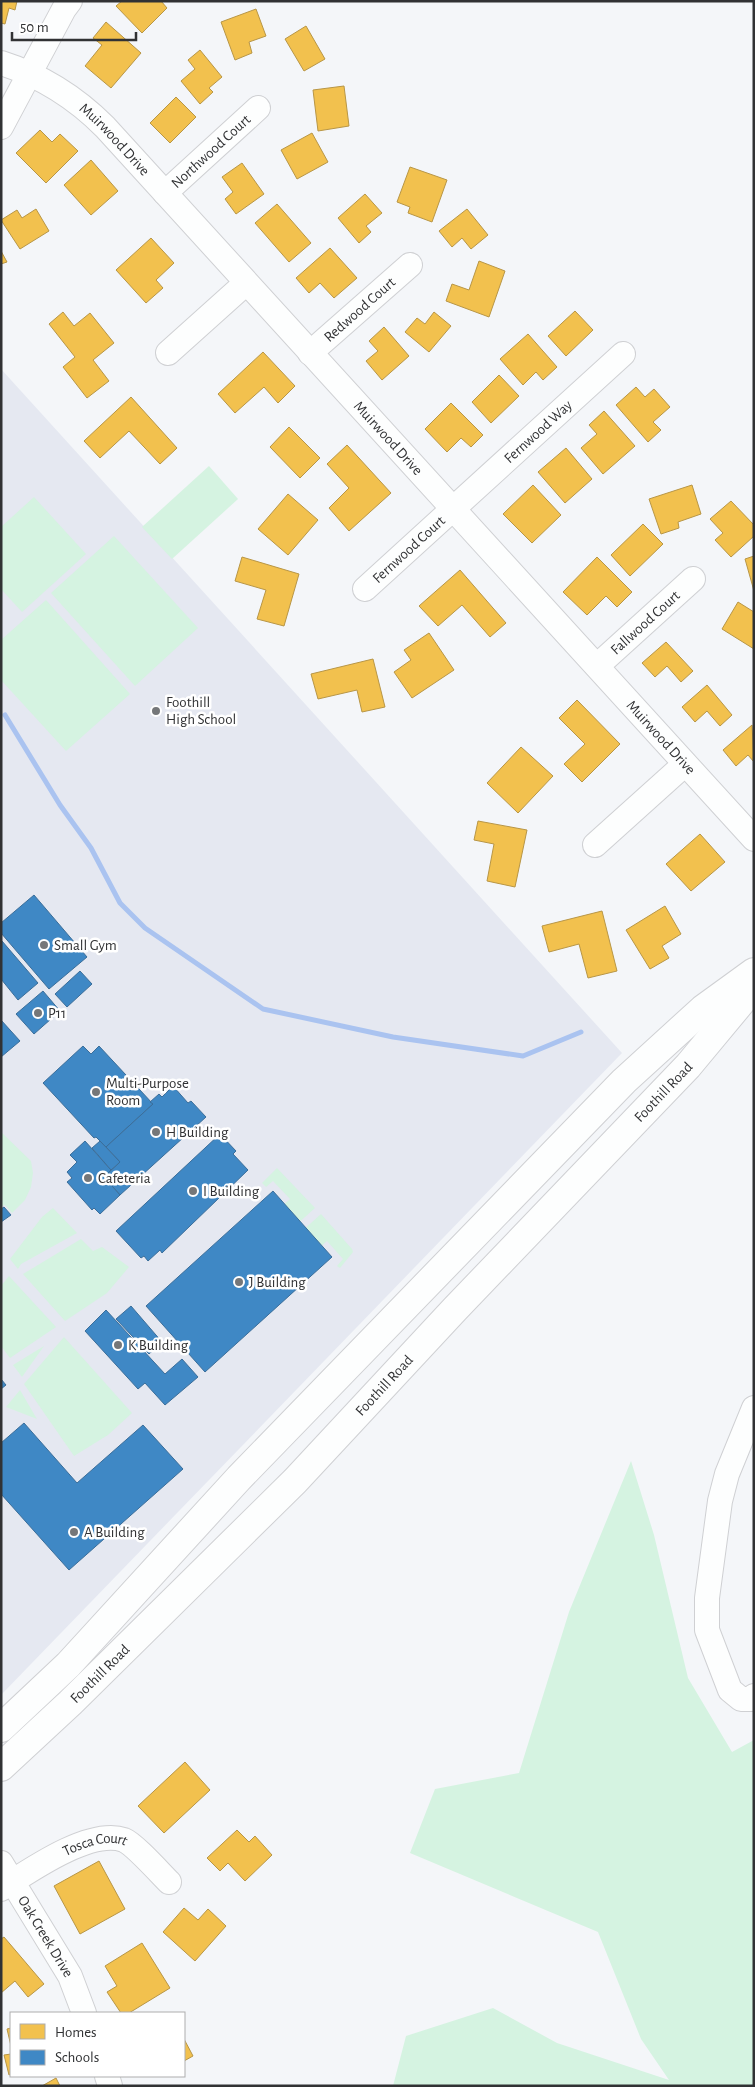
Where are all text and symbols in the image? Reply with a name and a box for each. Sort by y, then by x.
scale bar [12,10,136,42]
text: 50 m [20,20,49,35]
street label: Muirwood Drive [77,101,152,179]
street label: Northwood Court [169,112,254,191]
street label: Redwood Court [321,274,399,345]
street label: Fernwood Way [502,397,576,466]
street label: Muirwood Drive [351,398,425,478]
street label: Fernwood Court [370,513,448,586]
street label: Fallwood Court [608,588,683,658]
place label: Foothill High School [166,695,236,727]
street label: Muirwood Drive [624,698,698,777]
marker: Foothill High School [150,705,162,717]
place label: Small Gym [54,938,117,953]
marker: Small Gym [38,939,50,951]
place label: P11 [48,1006,66,1021]
marker: P11 [32,1007,44,1019]
street label: Foothill Road [632,1059,696,1125]
place label: Multi-Purpose Room [106,1076,189,1108]
marker: Multi-Purpose Room [90,1086,102,1098]
place label: H Building [166,1125,229,1140]
marker: H Building [150,1126,162,1138]
place label: Cafeteria [98,1171,151,1186]
marker: Cafeteria [82,1172,94,1184]
place label: I Building [203,1184,260,1199]
marker: I Building [187,1185,199,1197]
place label: J Building [249,1275,306,1290]
marker: J Building [233,1276,245,1288]
place label: K Building [128,1338,189,1353]
marker: K Building [112,1339,124,1351]
street label: Foothill Road [353,1352,416,1419]
place label: A Building [84,1525,145,1540]
marker: A Building [68,1526,80,1538]
street label: Foothill Road [68,1641,133,1706]
street label: Tosca Court [61,1831,130,1859]
street label: Oak Creek Drive [15,1893,76,1980]
legend [10,2012,185,2077]
text: Homes [55,2025,97,2040]
text: Schools [55,2050,99,2065]

